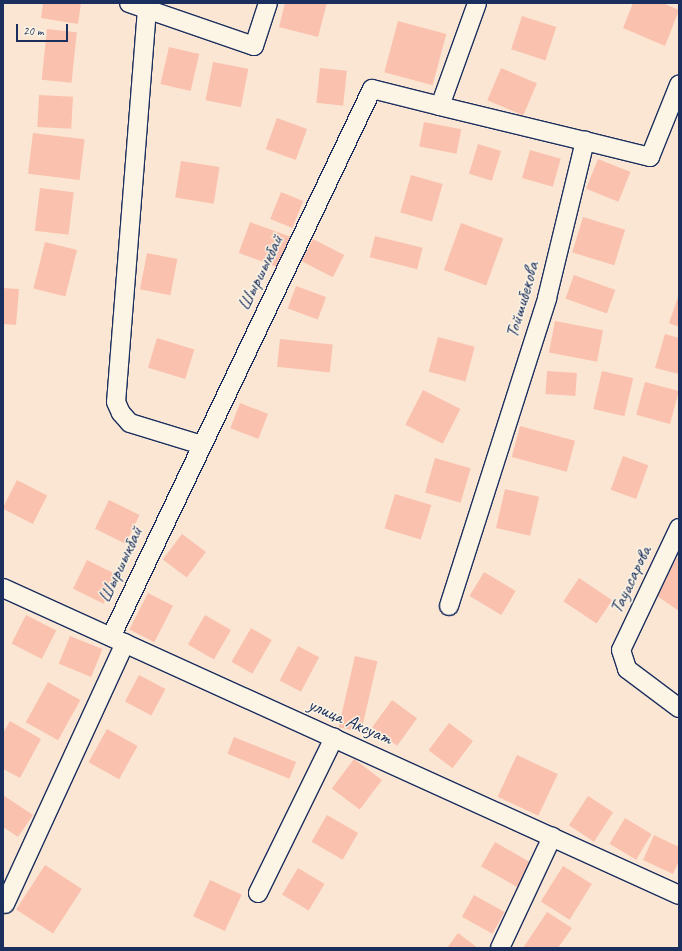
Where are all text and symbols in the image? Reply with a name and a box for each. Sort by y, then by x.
scale bar [18,16,70,42]
text: 20 m [23,23,43,39]
street label: Шыршыкбай [233,232,289,314]
street label: Тойшибекова [501,259,545,341]
street label: Шыршыкбай [94,523,148,607]
street label: Тауасарова [605,543,657,617]
street label: улица Аксуат [305,694,395,750]

